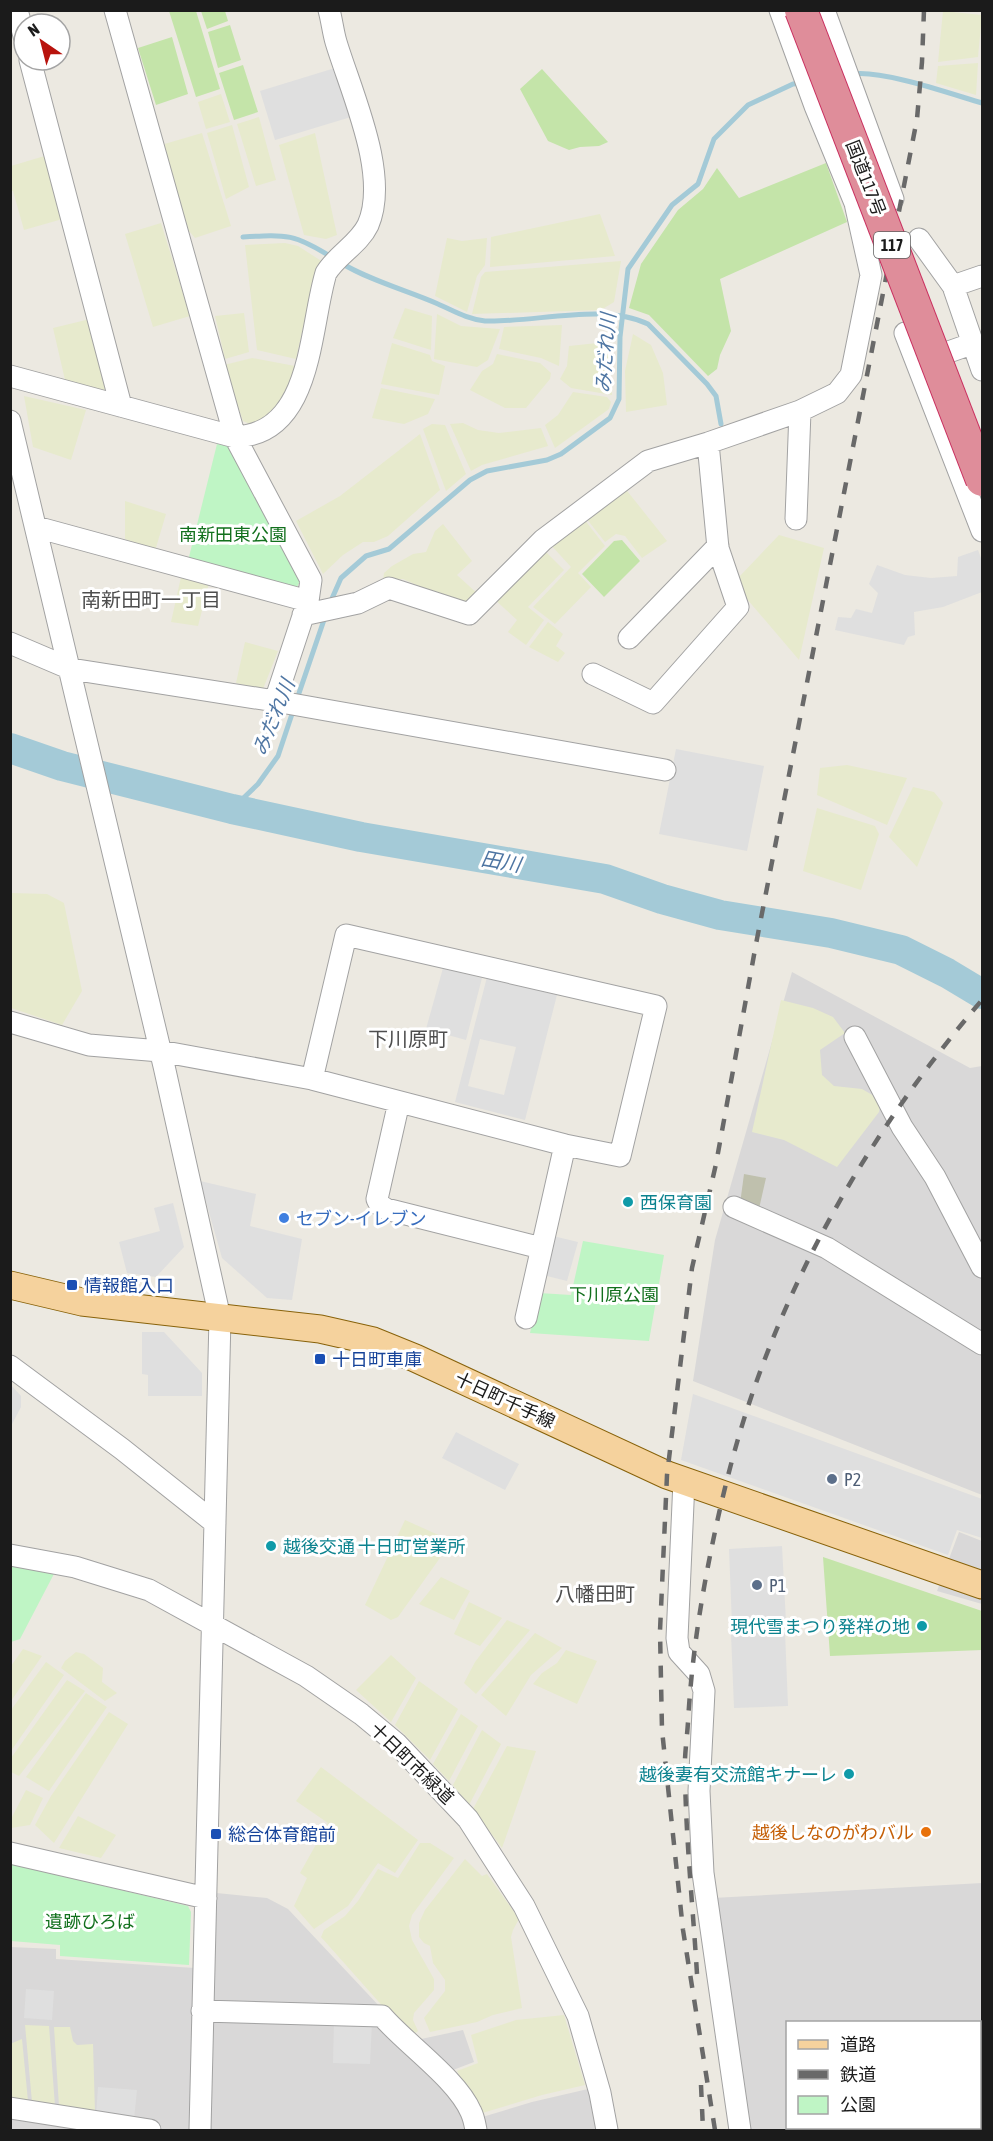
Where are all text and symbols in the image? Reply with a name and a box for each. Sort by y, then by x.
north arrow [12,12,72,72]
text: N [24,20,42,40]
street label: 国道117号 [842,137,890,219]
road number: 117 [874,232,910,258]
water label: みだれ川 [591,310,619,394]
park label: 南新田東公園 [179,524,287,545]
district label: 南新田町一丁目 [81,588,221,611]
water label: みだれ川 [247,674,299,758]
water label: 田川 [479,846,525,876]
district label: 下川原町 [368,1027,448,1050]
place label: 西保育園 [640,1192,712,1213]
marker: 西保育園 [621,1195,635,1209]
place label: セブン-イレブン [296,1208,427,1229]
marker: セブン-イレブン [277,1211,291,1225]
place label: 情報館入口 [84,1275,174,1296]
marker: 情報館入口 [65,1278,79,1292]
park label: 下川原公園 [569,1284,659,1305]
place label: 十日町車庫 [332,1349,422,1370]
marker: 十日町車庫 [313,1352,327,1366]
street label: 十日町千手線 [452,1368,558,1432]
place label: P2 [844,1469,861,1490]
marker: P2 [825,1472,839,1486]
place label: 越後交通 十日町営業所 [283,1536,465,1557]
marker: 越後交通 十日町営業所 [264,1539,278,1553]
place label: P1 [769,1575,786,1596]
marker: P1 [750,1578,764,1592]
district label: 八幡田町 [555,1582,635,1605]
place label: 現代雪まつり発祥の地 [730,1616,910,1637]
marker: 現代雪まつり発祥の地 [915,1619,929,1633]
street label: 十日町市緑道 [366,1718,458,1808]
place label: 越後妻有交流館キナーレ [639,1764,837,1785]
marker: 越後妻有交流館キナーレ [842,1767,856,1781]
place label: 越後しなのがわバル [752,1822,914,1843]
place label: 総合体育館前 [228,1824,336,1845]
marker: 越後しなのがわバル [919,1825,933,1839]
marker: 総合体育館前 [209,1827,223,1841]
park label: 遺跡ひろば [45,1911,135,1932]
legend [786,2021,981,2129]
text: 道路 [840,2034,876,2055]
text: 鉄道 [840,2064,876,2085]
text: 公園 [840,2094,876,2115]

